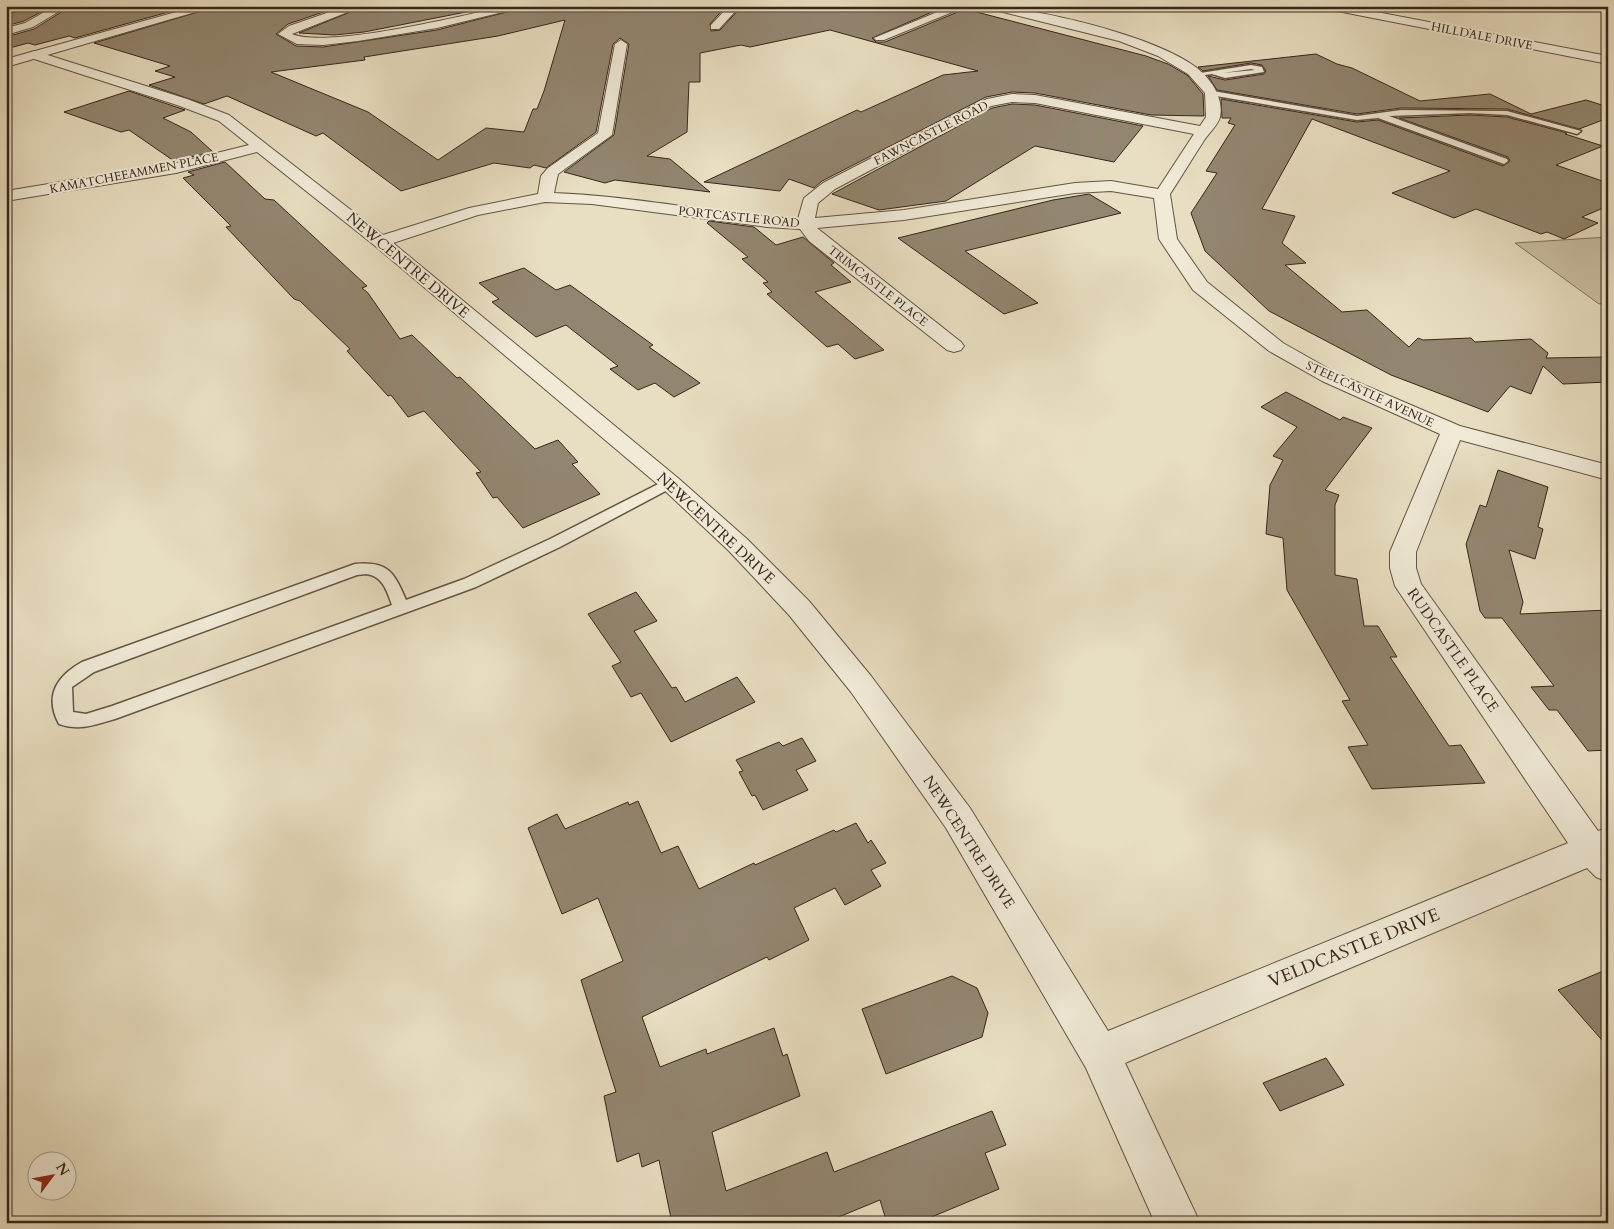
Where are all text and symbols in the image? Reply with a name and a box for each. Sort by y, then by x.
street label: HILLDALE DRIVE [1430,18,1534,54]
street label: FAWNCASTLE ROAD [871,97,991,169]
street label: KAMATCHEEAMMEN PLACE [48,149,220,197]
street label: PORTCASTLE ROAD [678,203,801,231]
street label: NEWCENTRE DRIVE [342,208,474,322]
street label: TRIMCASTLE PLACE [825,242,931,330]
street label: STEELCASTLE AVENUE [1303,357,1437,431]
street label: NEWCENTRE DRIVE [653,468,779,588]
street label: RUDCASTLE PLACE [1403,584,1503,716]
street label: NEWCENTRE DRIVE [918,772,1020,912]
street label: VELDCASTLE DRIVE [1264,902,1444,994]
north arrow [28,1152,78,1202]
text: N [51,1159,74,1180]

